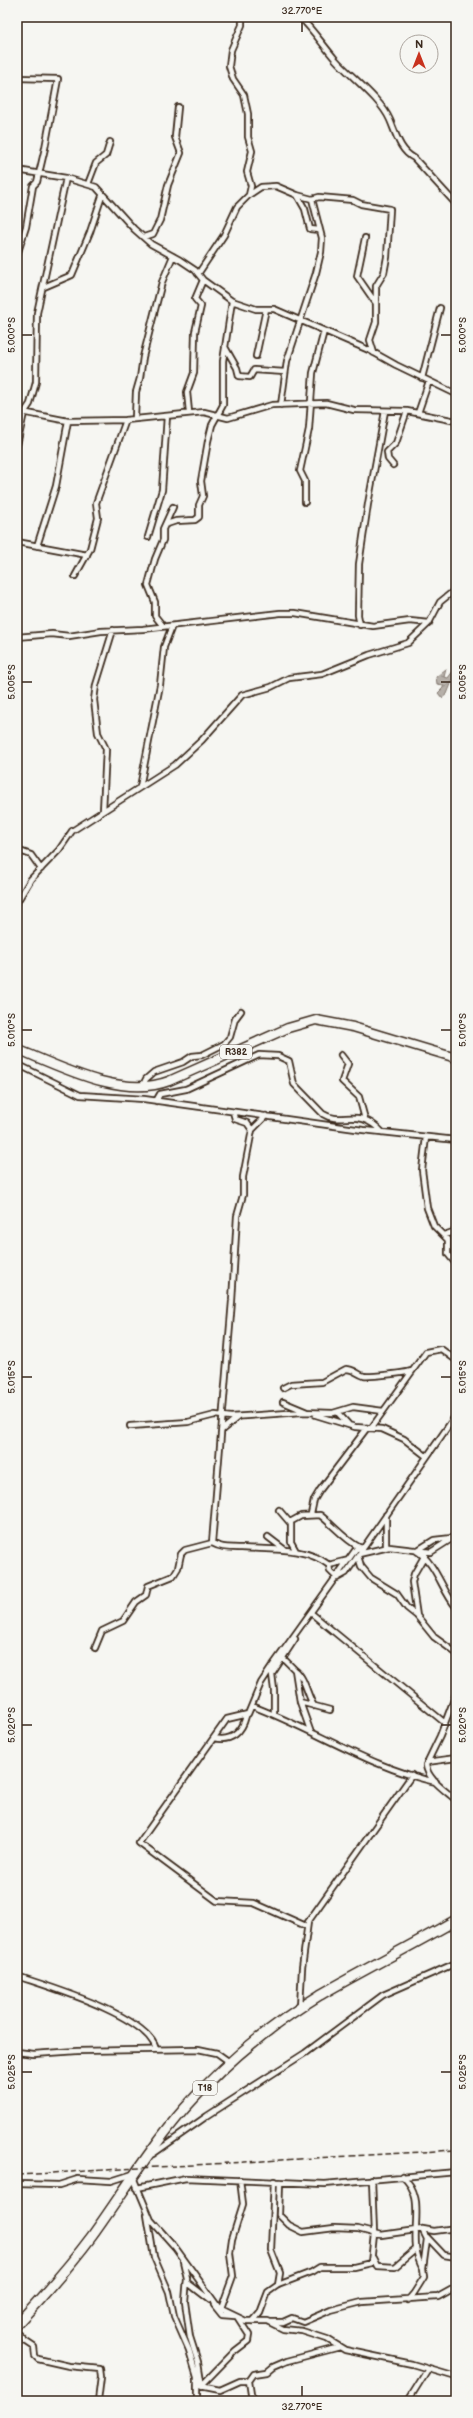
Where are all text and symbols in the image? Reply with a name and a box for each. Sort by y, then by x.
text: 32.770°E [282,5,323,17]
north arrow [399,34,439,74]
text: N [415,38,423,51]
text: 5.000°S [6,317,18,353]
text: 5.000°S [457,317,469,353]
text: 5.005°S [6,664,18,700]
text: 5.005°S [457,664,469,700]
text: 5.010°S [6,1013,18,1047]
text: 5.010°S [457,1013,469,1047]
road number: R382 [220,1045,252,1059]
text: 5.015°S [6,1360,18,1394]
text: 5.015°S [457,1360,469,1394]
text: 5.020°S [6,1707,18,1743]
text: 5.020°S [457,1707,469,1743]
text: 5.025°S [6,2054,18,2090]
text: 5.025°S [457,2054,469,2090]
road number: T18 [193,2081,217,2095]
text: 32.770°E [282,2401,323,2413]

